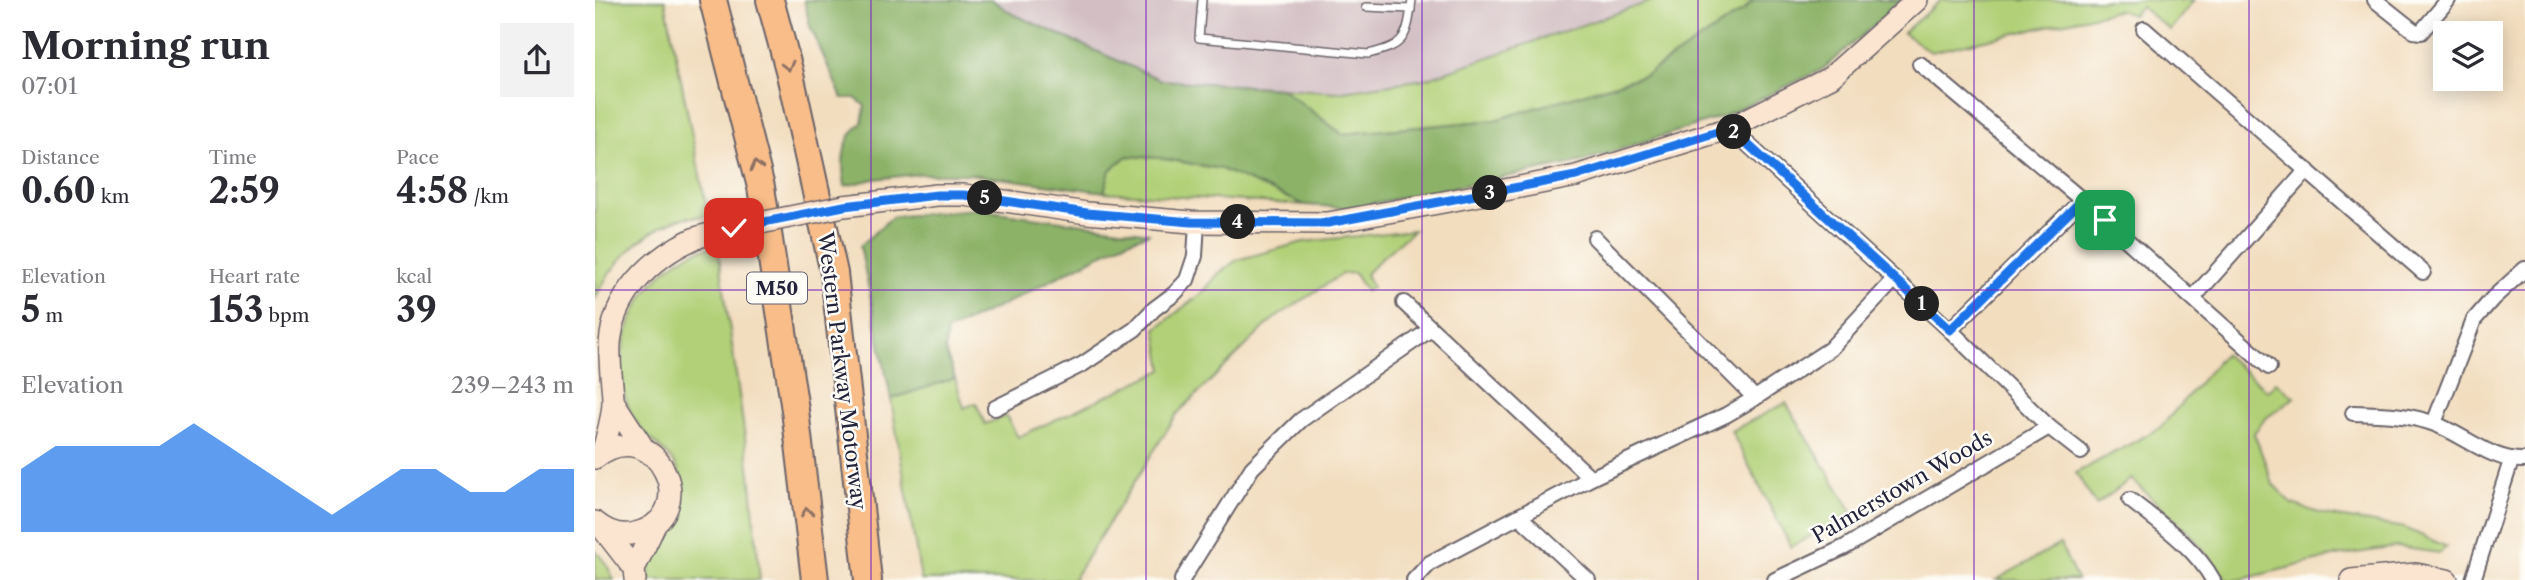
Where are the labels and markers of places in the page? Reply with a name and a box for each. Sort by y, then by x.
pin: 2 [1717,114,1751,150]
pin: 3 [1473,176,1507,210]
pin: 5 [967,180,1003,216]
pin [2075,190,2135,250]
pin [704,198,764,258]
pin: 4 [1221,204,1255,240]
pin: 1 [1905,286,1939,322]

